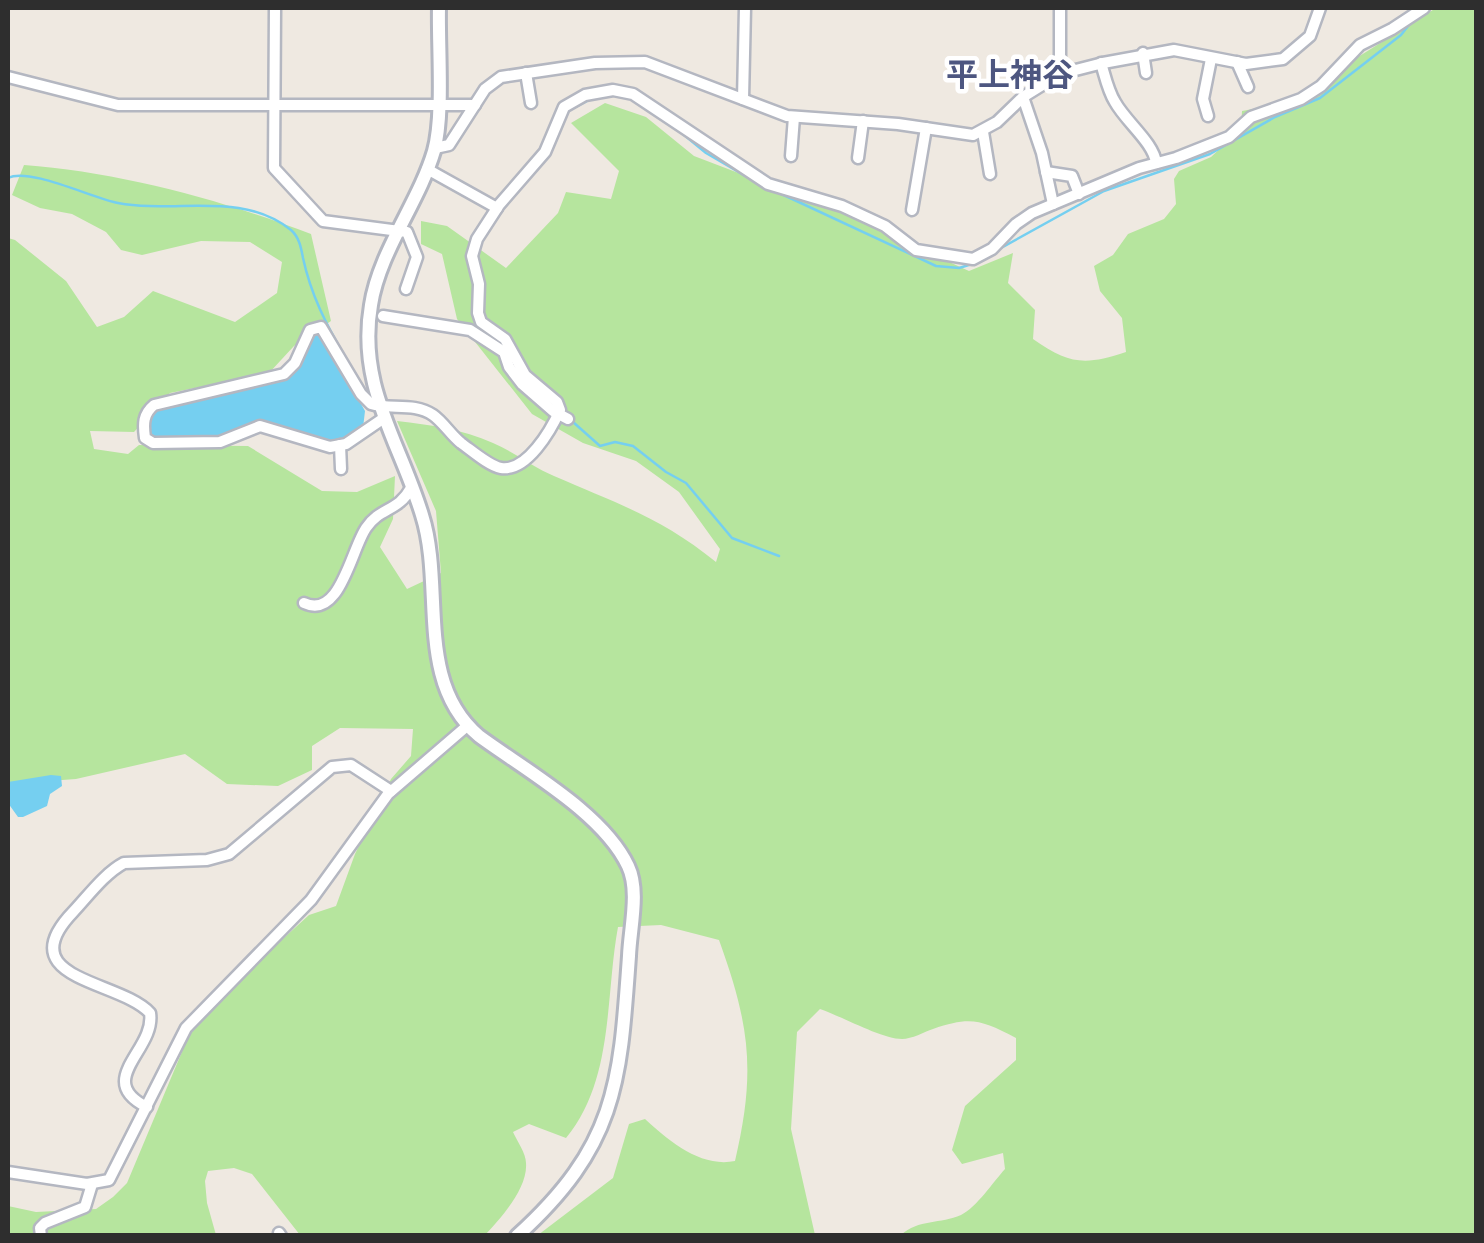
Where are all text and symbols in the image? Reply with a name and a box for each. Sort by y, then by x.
district label: 平上神谷 [946,56,1074,93]

